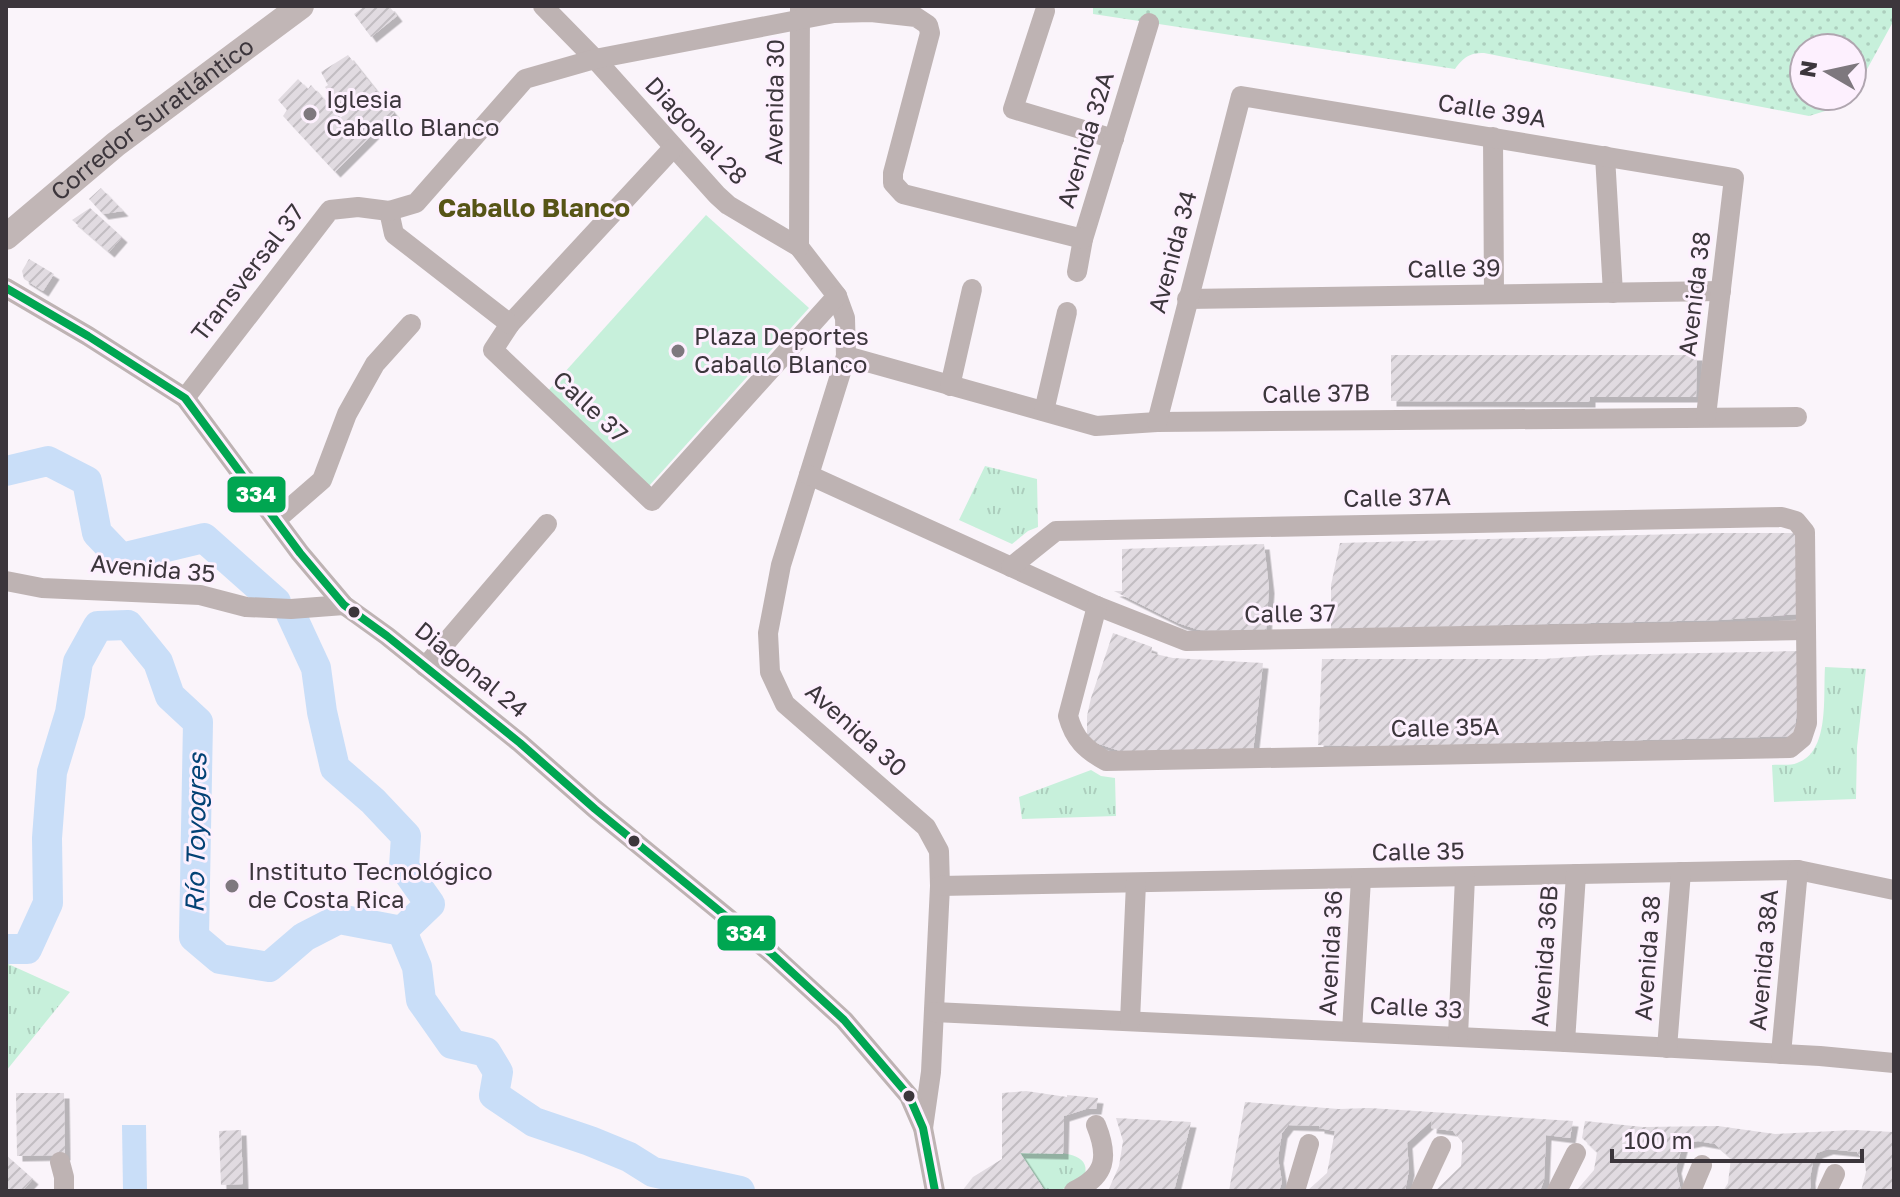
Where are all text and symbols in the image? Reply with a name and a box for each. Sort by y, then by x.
street label: Corredor Suratlántico [44,30,259,206]
north arrow [1788,32,1868,112]
street label: Avenida 30 [758,39,789,165]
text: N [1793,58,1822,79]
street label: Avenida 32A [1050,68,1119,211]
street label: Diagonal 28 [640,70,754,190]
place label: Iglesia Caballo Blanco [326,84,499,141]
street label: Calle 39A [1436,87,1549,132]
marker: Iglesia Caballo Blanco [301,105,319,123]
street label: Avenida 34 [1141,187,1202,316]
district label: Caballo Blanco [438,192,630,223]
street label: Transversal 37 [184,198,309,346]
street label: Avenida 38 [1671,230,1716,358]
street label: Calle 39 [1407,252,1501,283]
place label: Plaza Deportes Caballo Blanco [694,321,869,378]
marker: Plaza Deportes Caballo Blanco [669,342,687,360]
street label: Calle 37 [548,364,634,448]
street label: Calle 37B [1262,377,1370,408]
line badge: 334 [226,475,287,514]
text: 334 [236,480,276,507]
street label: Calle 37A [1343,481,1451,512]
street label: Avenida 35 [90,548,217,587]
street label: Calle 37 [1244,597,1336,628]
unlabelled marker [346,604,362,620]
street label: Diagonal 24 [410,615,534,723]
street label: Avenida 30 [801,676,914,782]
street label: Calle 35A [1390,711,1500,742]
water label: Río Toyogres [179,752,212,913]
unlabelled marker [626,833,642,849]
street label: Calle 35 [1371,835,1465,866]
place label: Instituto Tecnológico de Costa Rica [248,856,493,913]
marker: Instituto Tecnológico de Costa Rica [223,877,241,895]
street label: Avenida 36B [1524,884,1563,1028]
street label: Avenida 38A [1742,888,1783,1032]
street label: Avenida 36 [1312,889,1347,1016]
street label: Avenida 38 [1628,894,1665,1022]
line badge: 334 [716,914,777,952]
text: 334 [726,919,766,946]
street label: Calle 33 [1369,990,1463,1023]
unlabelled marker [901,1088,917,1104]
scale bar [1612,1113,1862,1163]
text: 100 m [1624,1125,1693,1154]

